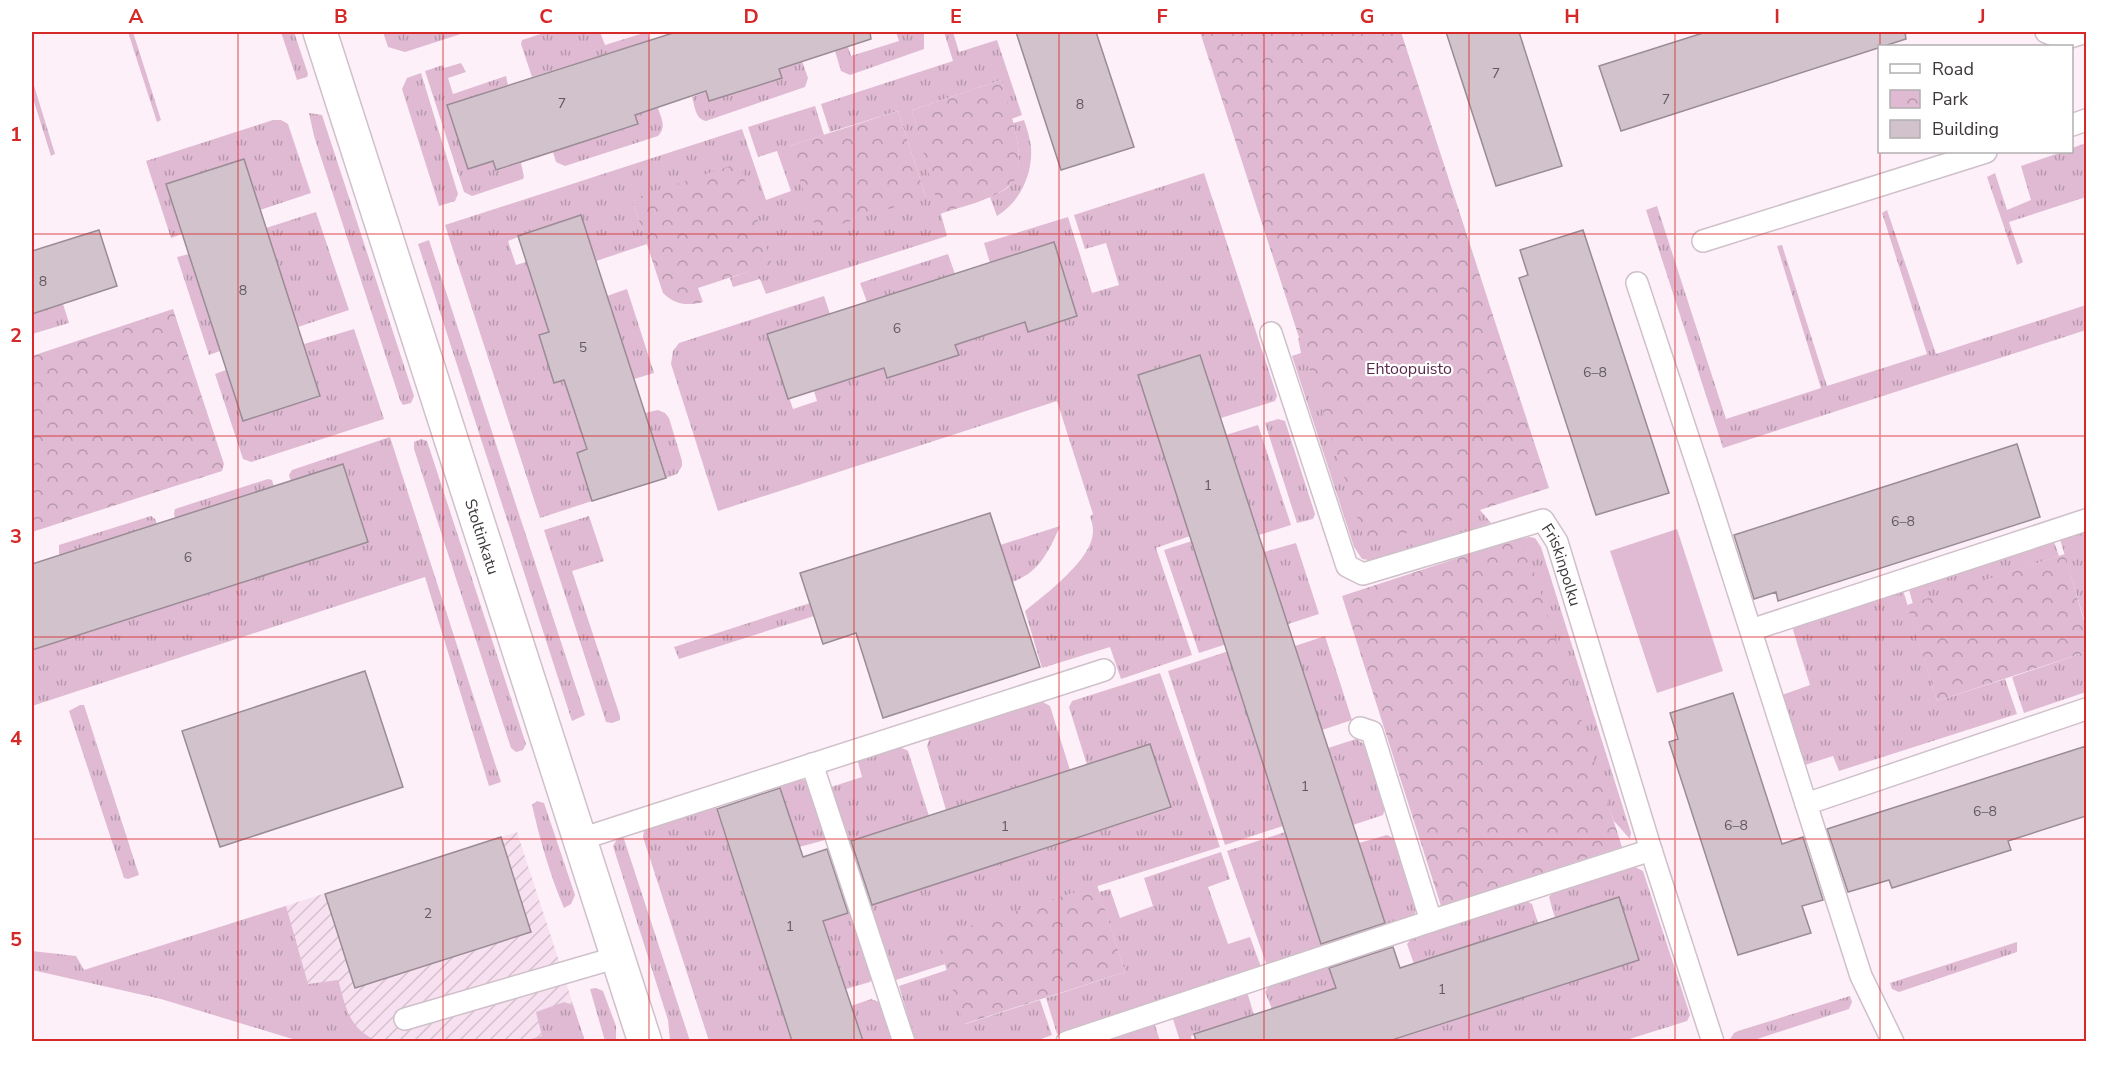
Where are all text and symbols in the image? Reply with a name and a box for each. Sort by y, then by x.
text: A [129,3,144,30]
text: B [334,3,348,30]
text: C [539,3,553,30]
text: D [743,3,759,30]
text: E [950,3,962,30]
text: F [1156,3,1168,30]
text: G [1360,3,1374,30]
text: H [1564,3,1580,30]
text: I [1774,3,1780,30]
text: J [1977,3,1986,30]
legend [1878,45,2073,153]
text: Road [1932,57,1974,81]
house number: 7 [1492,64,1500,83]
text: Park [1932,87,1969,111]
house number: 7 [1662,90,1670,109]
house number: 7 [558,94,566,113]
house number: 8 [1076,95,1084,114]
text: Building [1932,117,1999,141]
text: 1 [10,121,22,148]
house number: 8 [39,272,47,291]
house number: 8 [239,281,247,300]
house number: 6 [893,319,901,338]
text: 2 [10,322,22,349]
house number: 5 [579,338,587,357]
park label: Ehtoopuisto [1366,358,1452,380]
house number: 6–8 [1583,363,1607,382]
house number: 1 [1204,476,1212,495]
street label: Stoltinkatu [459,496,504,577]
house number: 6–8 [1891,512,1915,531]
street label: Friskinpolku [1536,520,1586,609]
text: 3 [10,523,22,550]
house number: 6 [184,548,192,567]
text: 4 [10,725,22,752]
house number: 1 [1301,777,1309,796]
house number: 6–8 [1973,802,1997,821]
house number: 6–8 [1724,816,1748,835]
house number: 1 [1001,817,1009,836]
house number: 2 [424,904,432,923]
house number: 1 [786,917,794,936]
text: 5 [10,926,22,953]
house number: 1 [1438,980,1446,999]

